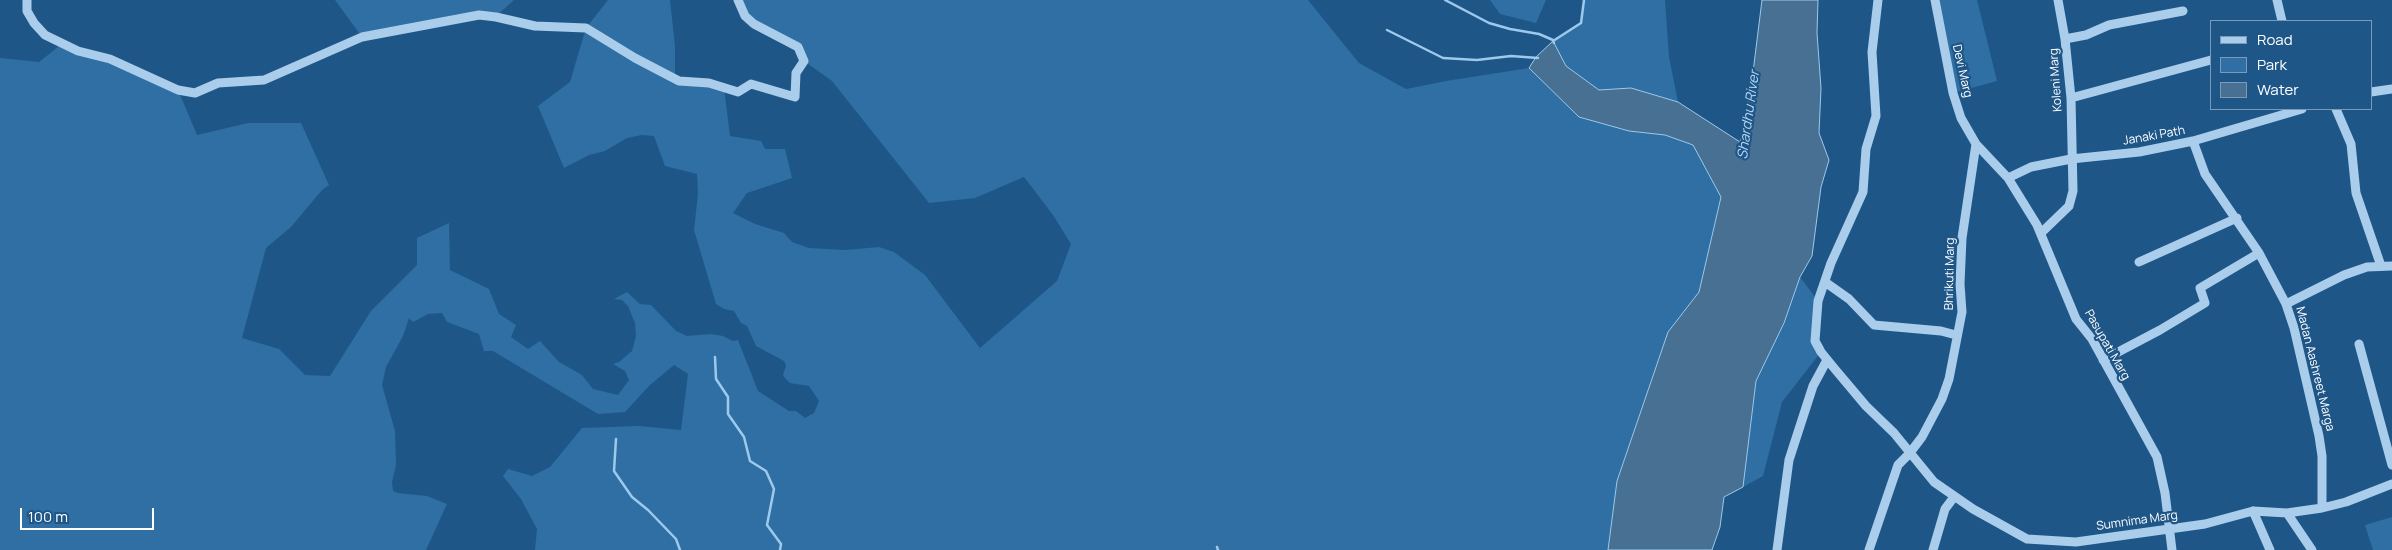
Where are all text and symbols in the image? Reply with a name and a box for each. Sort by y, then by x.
legend [2210,20,2372,110]
text: Road [2257,29,2293,50]
street label: Devi Marg [1949,43,1975,99]
street label: Koleni Marg [2047,48,2065,112]
text: Park [2257,54,2287,75]
water label: Shardhu River [1734,70,1764,160]
text: Water [2257,79,2299,100]
street label: Janaki Path [2122,123,2186,149]
street label: Bhrikuti Marg [1942,238,1958,310]
street label: Madan Aashreet Marga [2293,305,2337,433]
street label: Pasupati Marg [2081,307,2133,383]
scale bar [22,498,156,530]
text: 100 m [28,506,68,527]
street label: Sumnima Marg [2095,508,2179,534]

